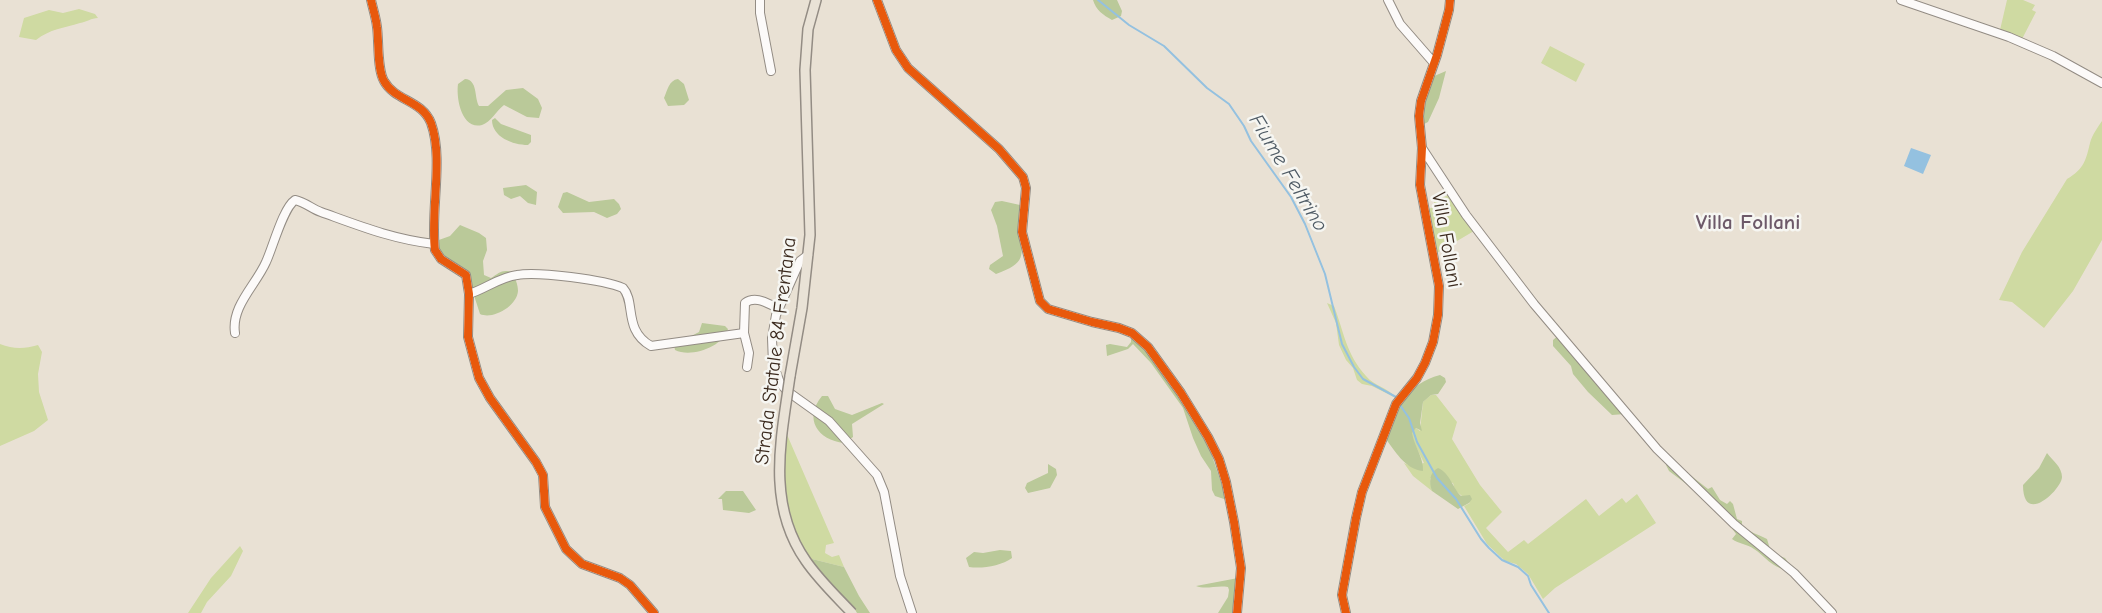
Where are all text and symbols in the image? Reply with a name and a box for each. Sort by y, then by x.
water label: Fiume Feltrino [1243,110,1333,236]
street label: Villa Follani [1426,190,1466,290]
district label: Villa Follani [1696,210,1800,236]
street label: Strada Statale 84 Frentana [750,236,802,466]

